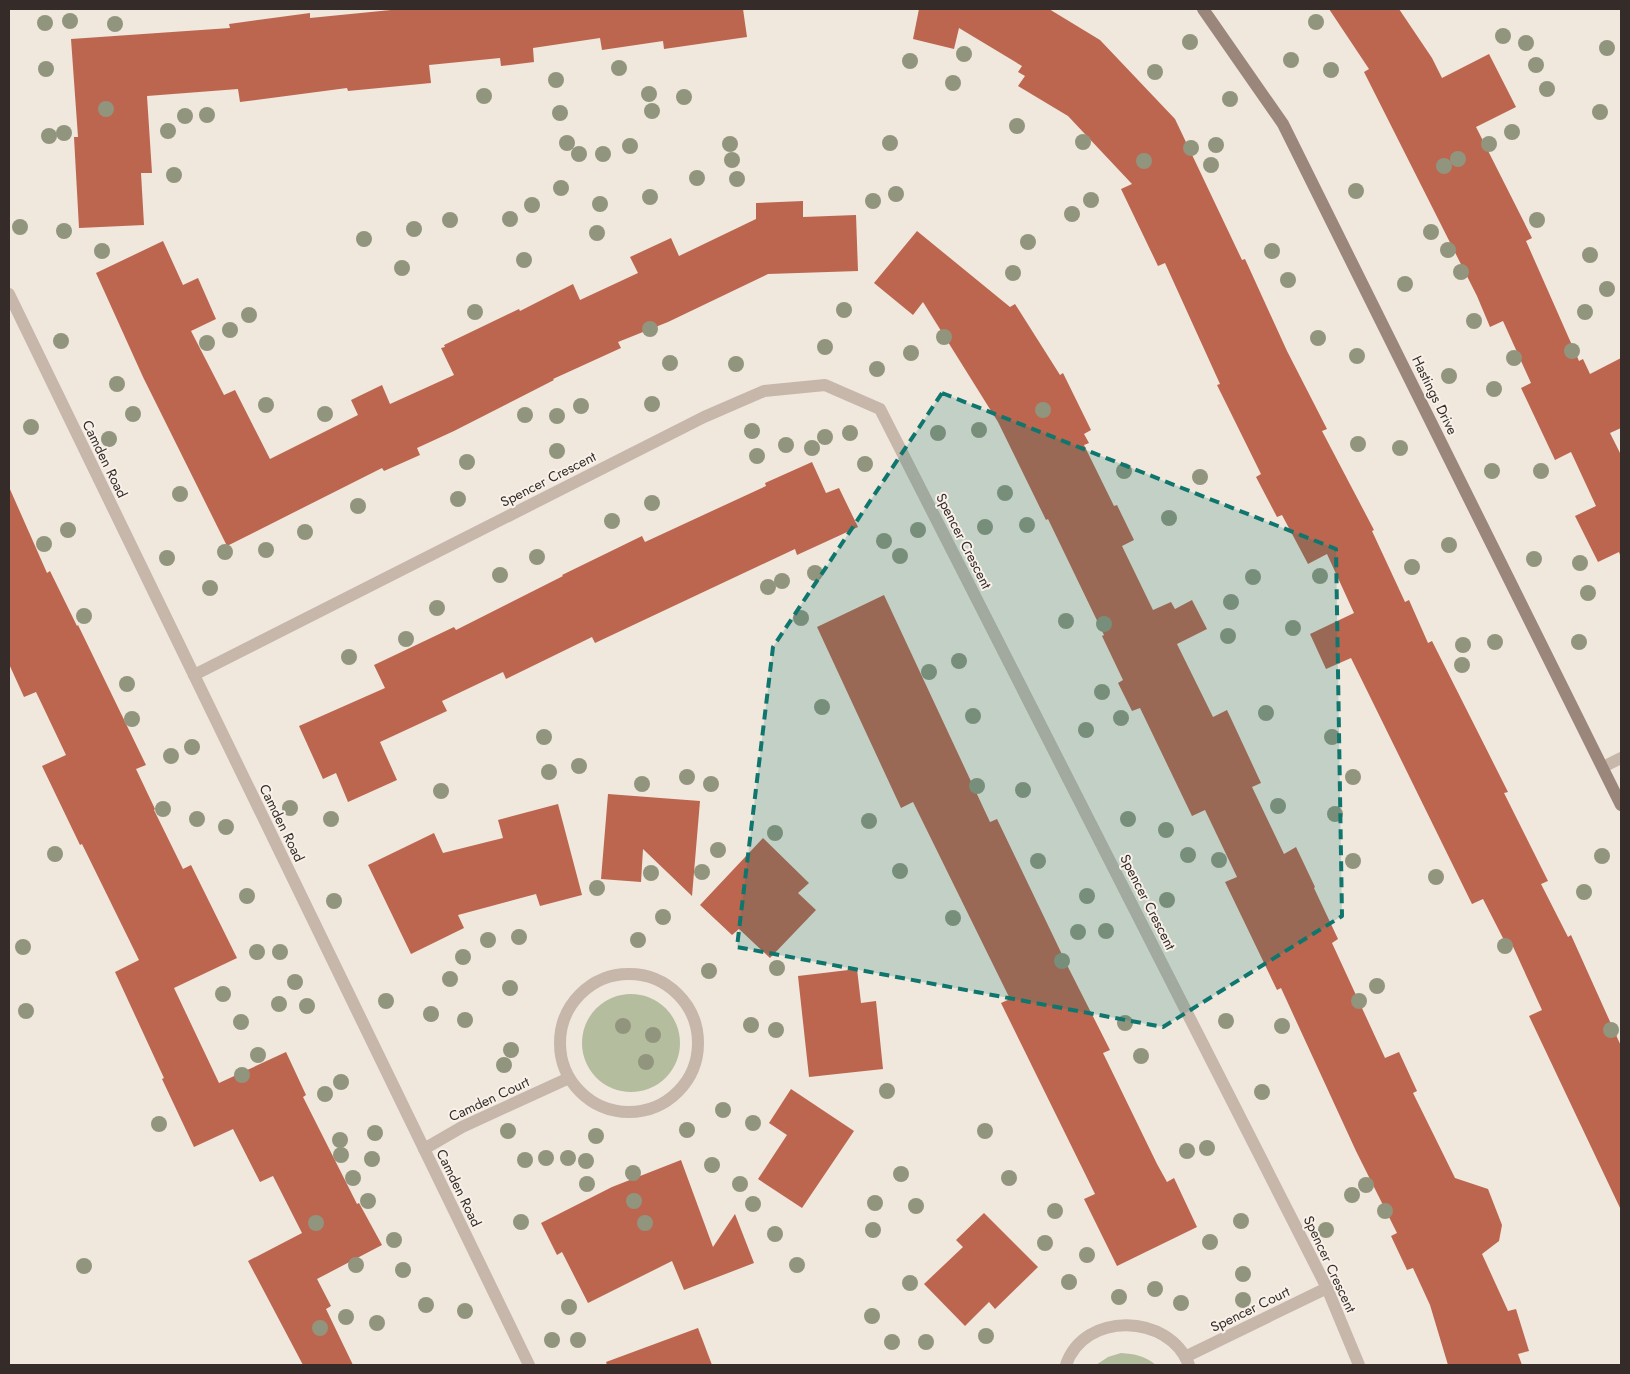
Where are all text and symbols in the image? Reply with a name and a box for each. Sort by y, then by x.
street label: Hastings Drive [1407,352,1463,438]
street label: Camden Road [78,417,132,501]
street label: Spencer Crescent [497,446,600,512]
street label: Spencer Crescent [931,490,997,593]
street label: Camden Road [255,781,309,865]
street label: Spencer Crescent [1115,851,1181,954]
street label: Camden Court [445,1071,533,1126]
street label: Camden Road [432,1146,486,1230]
street label: Spencer Crescent [1299,1212,1361,1316]
street label: Spencer Court [1207,1281,1294,1337]

